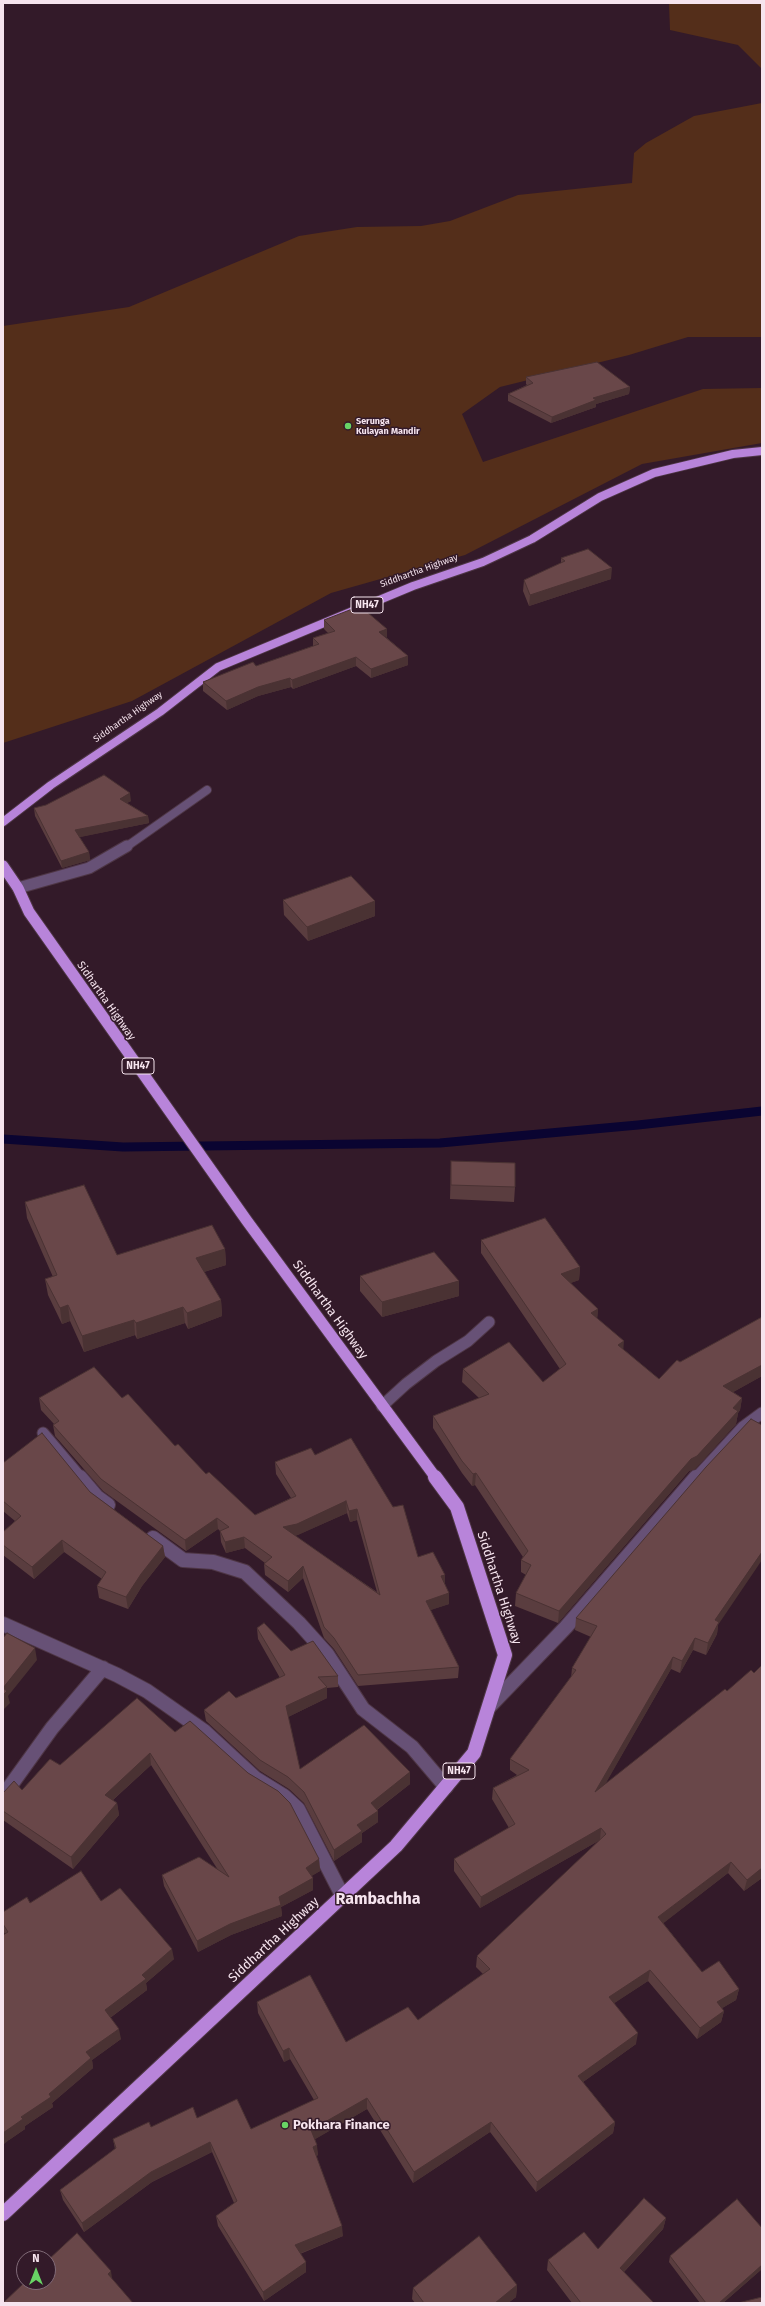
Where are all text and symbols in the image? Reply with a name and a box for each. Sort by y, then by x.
place label: Serunga Kulayan Mandir [356,416,420,437]
marker: Serunga Kulayan Mandir [343,421,353,431]
street label: Siddhartha Highway [379,552,459,590]
road number: NH47 [351,597,383,613]
street label: Siddhartha Highway [91,689,165,745]
street label: Sidhartha Highway [74,959,138,1043]
road number: NH47 [122,1058,154,1074]
street label: Siddhartha Highway [289,1258,371,1362]
street label: Siddhartha Highway [473,1529,525,1647]
road number: NH47 [443,1763,475,1779]
district label: Rambachha [335,1890,421,1910]
street label: Siddhartha Highway [225,1894,323,1986]
place label: Pokhara Finance [293,2117,390,2133]
marker: Pokhara Finance [280,2120,290,2130]
north arrow [16,2250,56,2290]
text: N [32,2252,40,2265]

